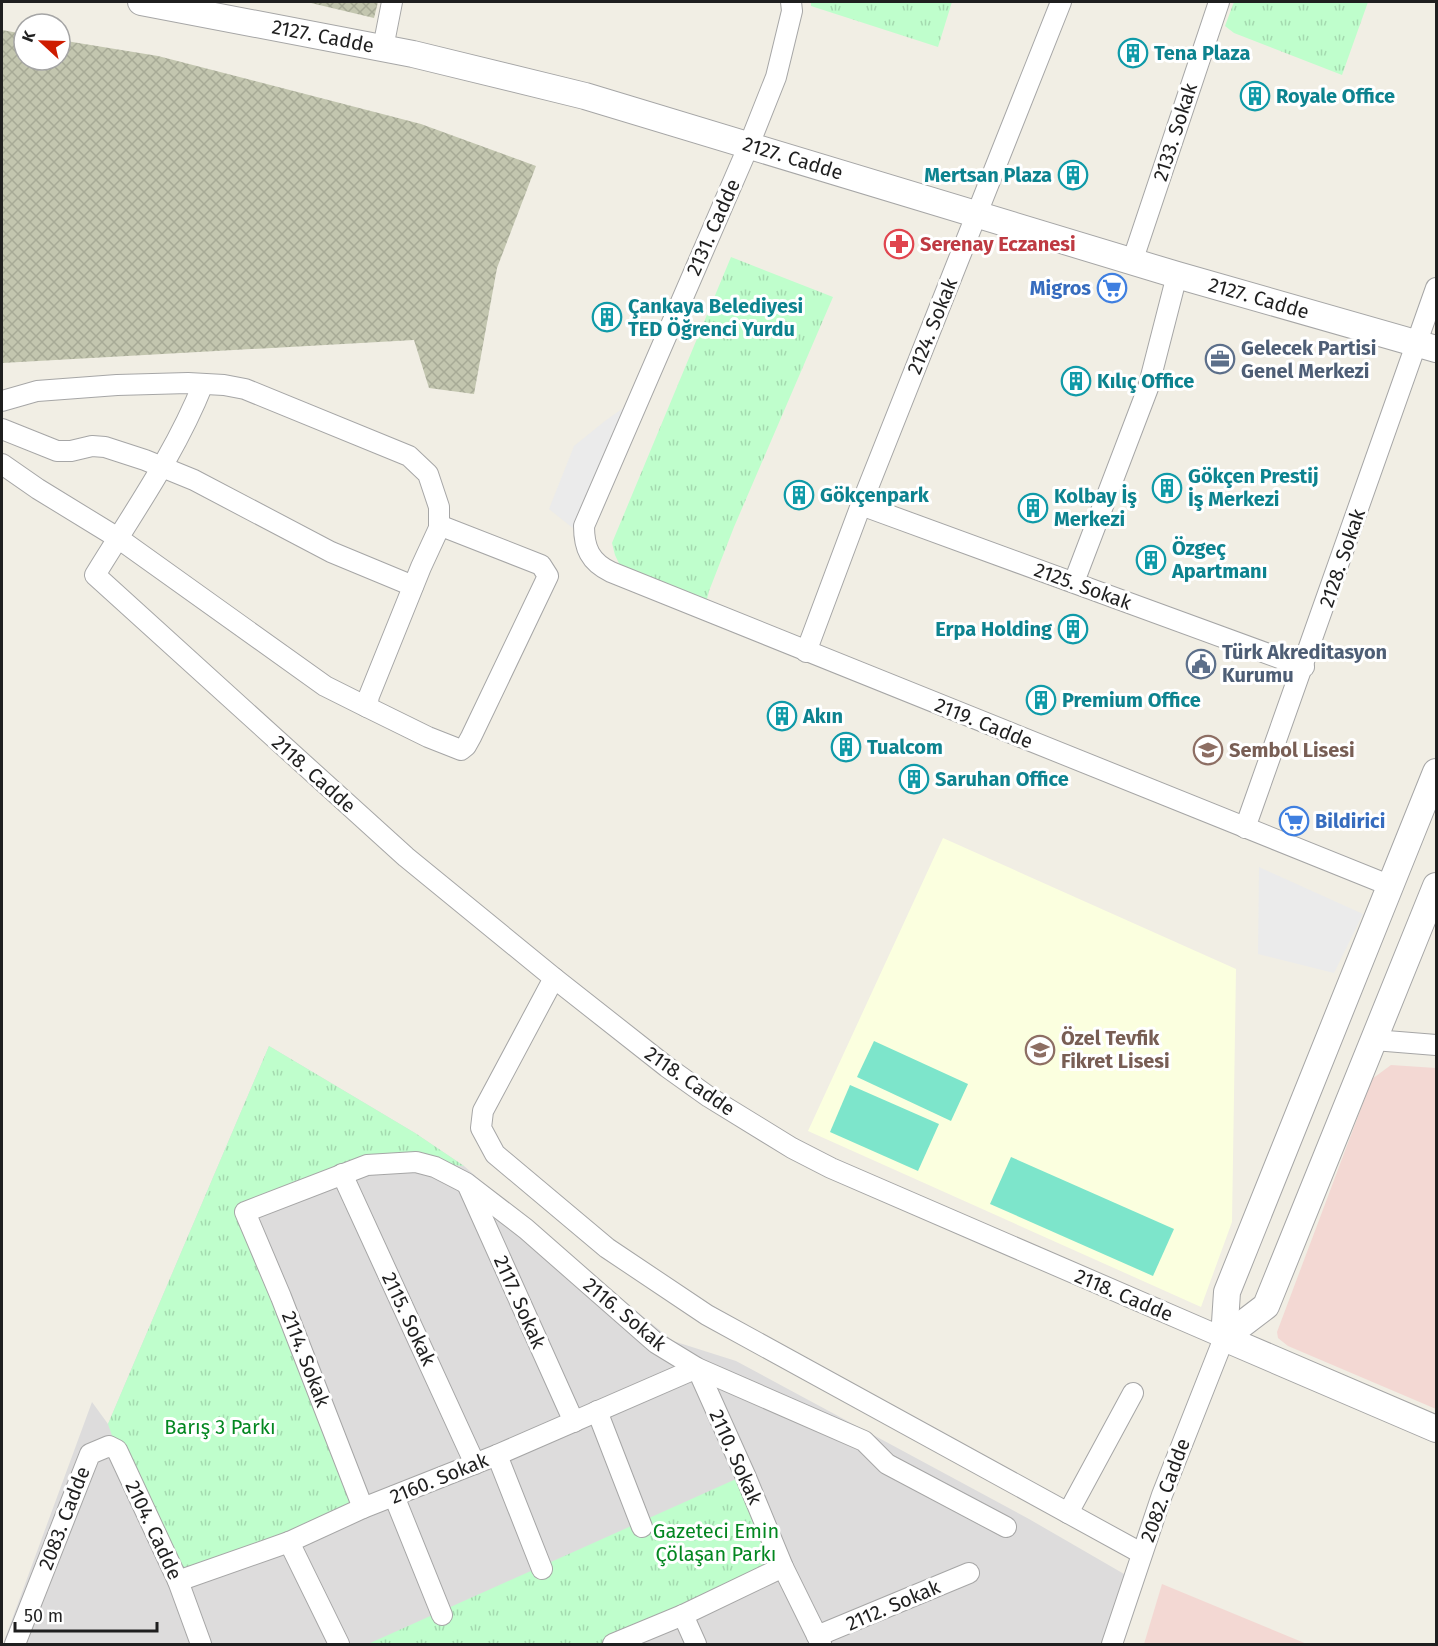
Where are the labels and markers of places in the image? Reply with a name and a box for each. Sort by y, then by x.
building icon: Tena Plaza [1117,37,1149,69]
place label: Tena Plaza [1154,41,1250,65]
building icon: Royale Office [1239,80,1271,112]
place label: Royale Office [1276,84,1395,108]
building icon: Mertsan Plaza [1057,159,1089,191]
place label: Mertsan Plaza [924,163,1052,187]
pharmacy icon: Serenay Eczanesi [883,228,915,260]
place label: Serenay Eczanesi [920,232,1076,256]
supermarket icon: Migros [1096,272,1128,304]
place label: Migros [1030,276,1091,300]
place label: Çankaya Belediyesi TED Öğrenci Yurdu [628,294,803,341]
building icon: Çankaya Belediyesi TED Öğrenci Yurdu [591,301,623,333]
place label: Gelecek Partisi Genel Merkezi [1241,336,1376,383]
office icon: Gelecek Partisi Genel Merkezi [1204,343,1236,375]
building icon: Kılıç Office [1060,365,1092,397]
place label: Kılıç Office [1097,369,1194,393]
place label: Gökçen Prestij İş Merkezi [1188,464,1319,511]
building icon: Gökçen Prestij İş Merkezi [1151,472,1183,504]
building icon: Gökçenpark [783,479,815,511]
place label: Gökçenpark [820,483,930,507]
place label: Kolbay İş Merkezi [1054,484,1137,531]
building icon: Kolbay İş Merkezi [1017,492,1049,524]
place label: Özgeç Apartmanı [1171,536,1267,583]
building icon: Özgeç Apartmanı [1135,544,1167,576]
building icon: Erpa Holding [1057,613,1089,645]
place label: Erpa Holding [935,617,1053,641]
place label: Türk Akreditasyon Kurumu [1222,640,1387,687]
public building icon: Türk Akreditasyon Kurumu [1185,648,1217,680]
building icon: Premium Office [1025,684,1057,716]
place label: Premium Office [1062,688,1201,712]
building icon: Akın [766,700,798,732]
place label: Akın [802,704,843,728]
building icon: Tualcom [830,731,862,763]
school or university icon: Sembol Lisesi [1192,734,1224,766]
place label: Tualcom [867,735,943,759]
place label: Sembol Lisesi [1229,738,1355,762]
building icon: Saruhan Office [898,763,930,795]
place label: Saruhan Office [935,767,1069,791]
supermarket icon: Bildirici [1278,805,1310,837]
place label: Bildirici [1315,809,1385,833]
place label: Özel Tevfik Fikret Lisesi [1061,1026,1170,1073]
school or university icon: Özel Tevfik Fikret Lisesi [1024,1034,1056,1066]

